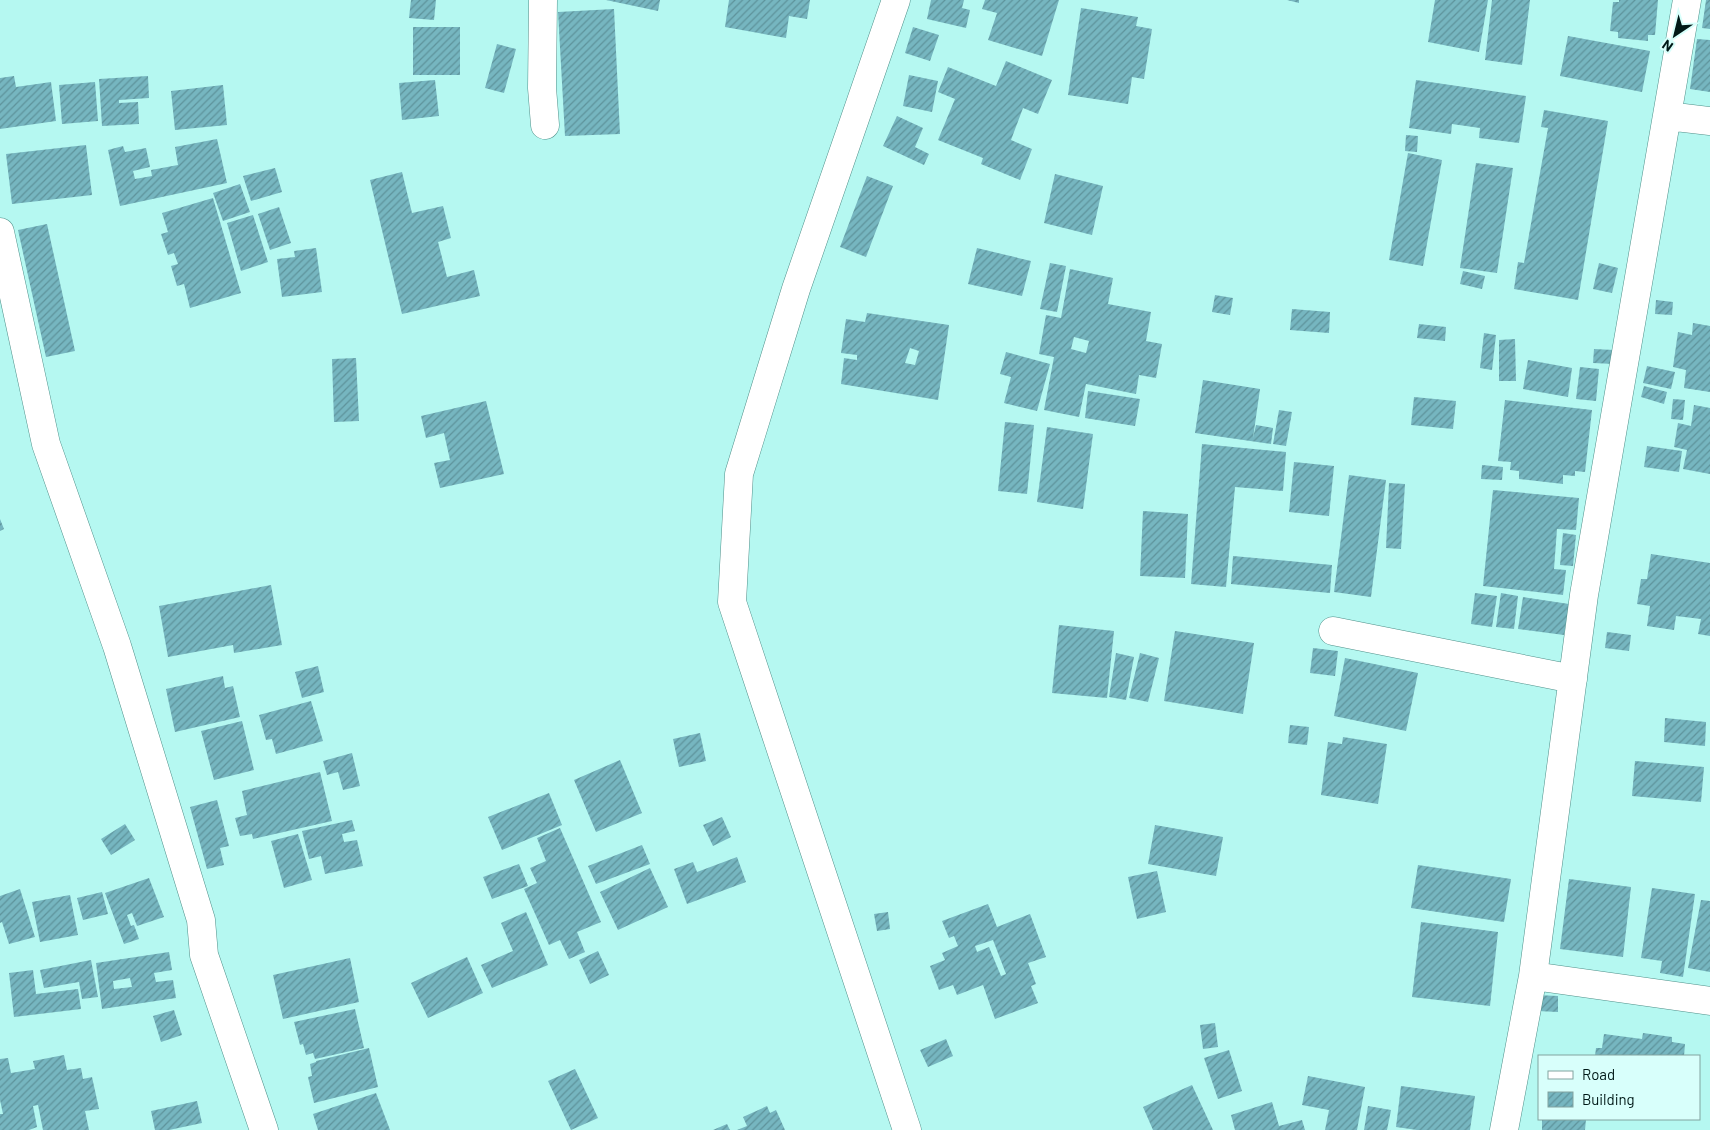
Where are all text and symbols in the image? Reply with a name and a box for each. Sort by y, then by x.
north arrow [1650,10,1700,60]
text: N [1659,36,1676,56]
legend [1538,1055,1700,1120]
text: Road [1582,1065,1615,1083]
text: Building [1582,1090,1635,1108]

